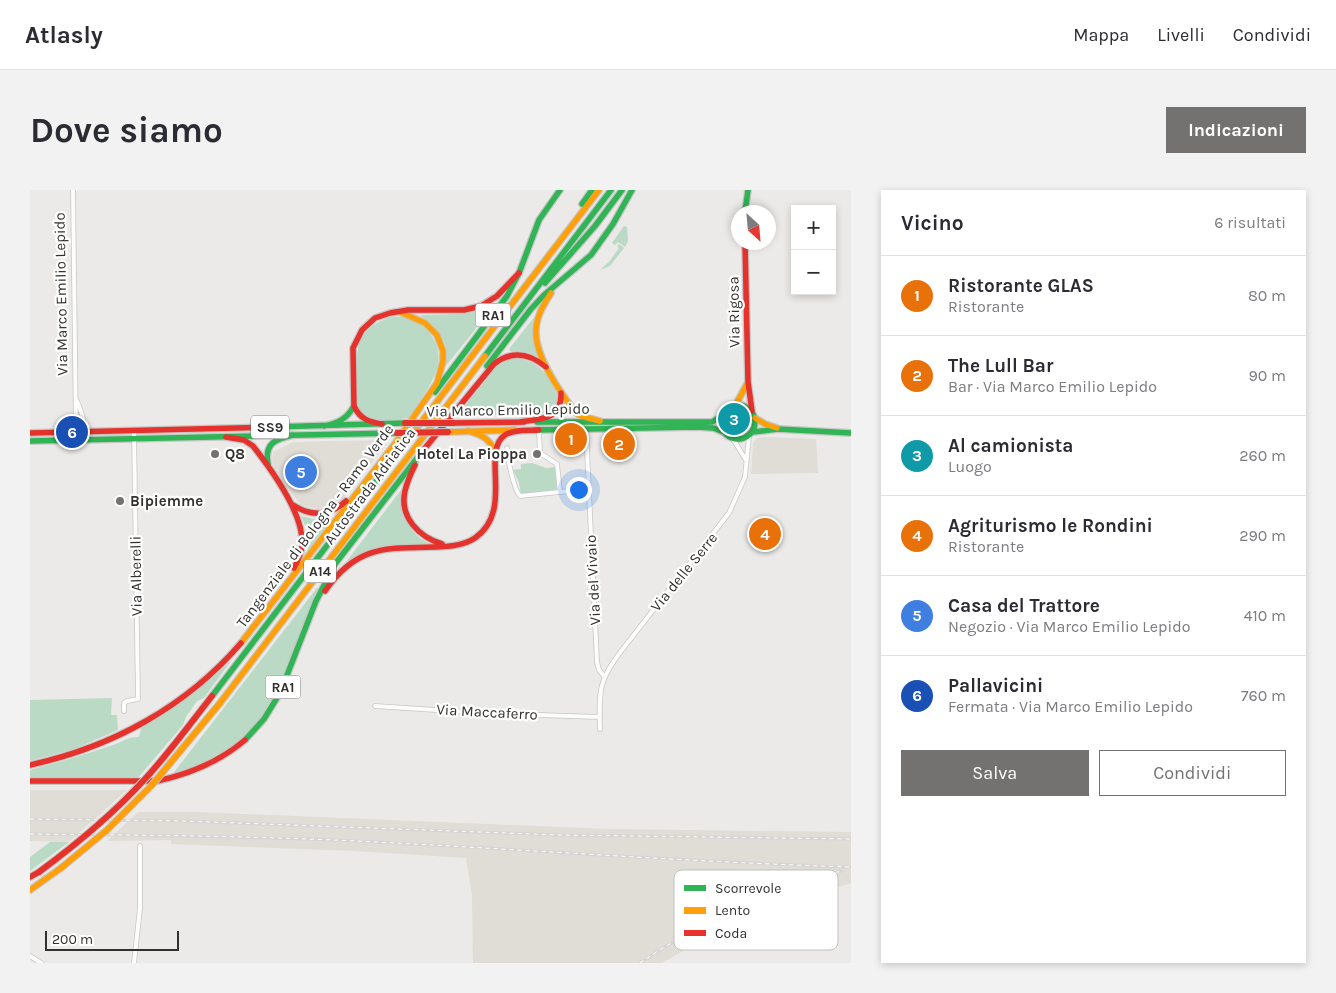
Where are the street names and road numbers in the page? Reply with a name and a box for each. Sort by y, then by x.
street label: Via Marco Emilio Lepido [51,212,71,376]
street label: Via Rigosa [724,276,744,348]
road number: RA1 [476,304,510,326]
street label: Via Marco Emilio Lepido [426,400,590,420]
road number: SS9 [251,416,289,438]
street label: Tangenziale di Bologna - Ramo Verde [233,421,397,631]
street label: Autostrada Adriatica [320,424,420,548]
street label: Via delle Serre [647,529,721,615]
street label: Via del Vivaio [582,534,604,626]
street label: Via Alberelli [126,536,146,616]
road number: A14 [304,560,336,582]
road number: RA1 [266,676,300,698]
street label: Via Maccaferro [436,700,538,724]

